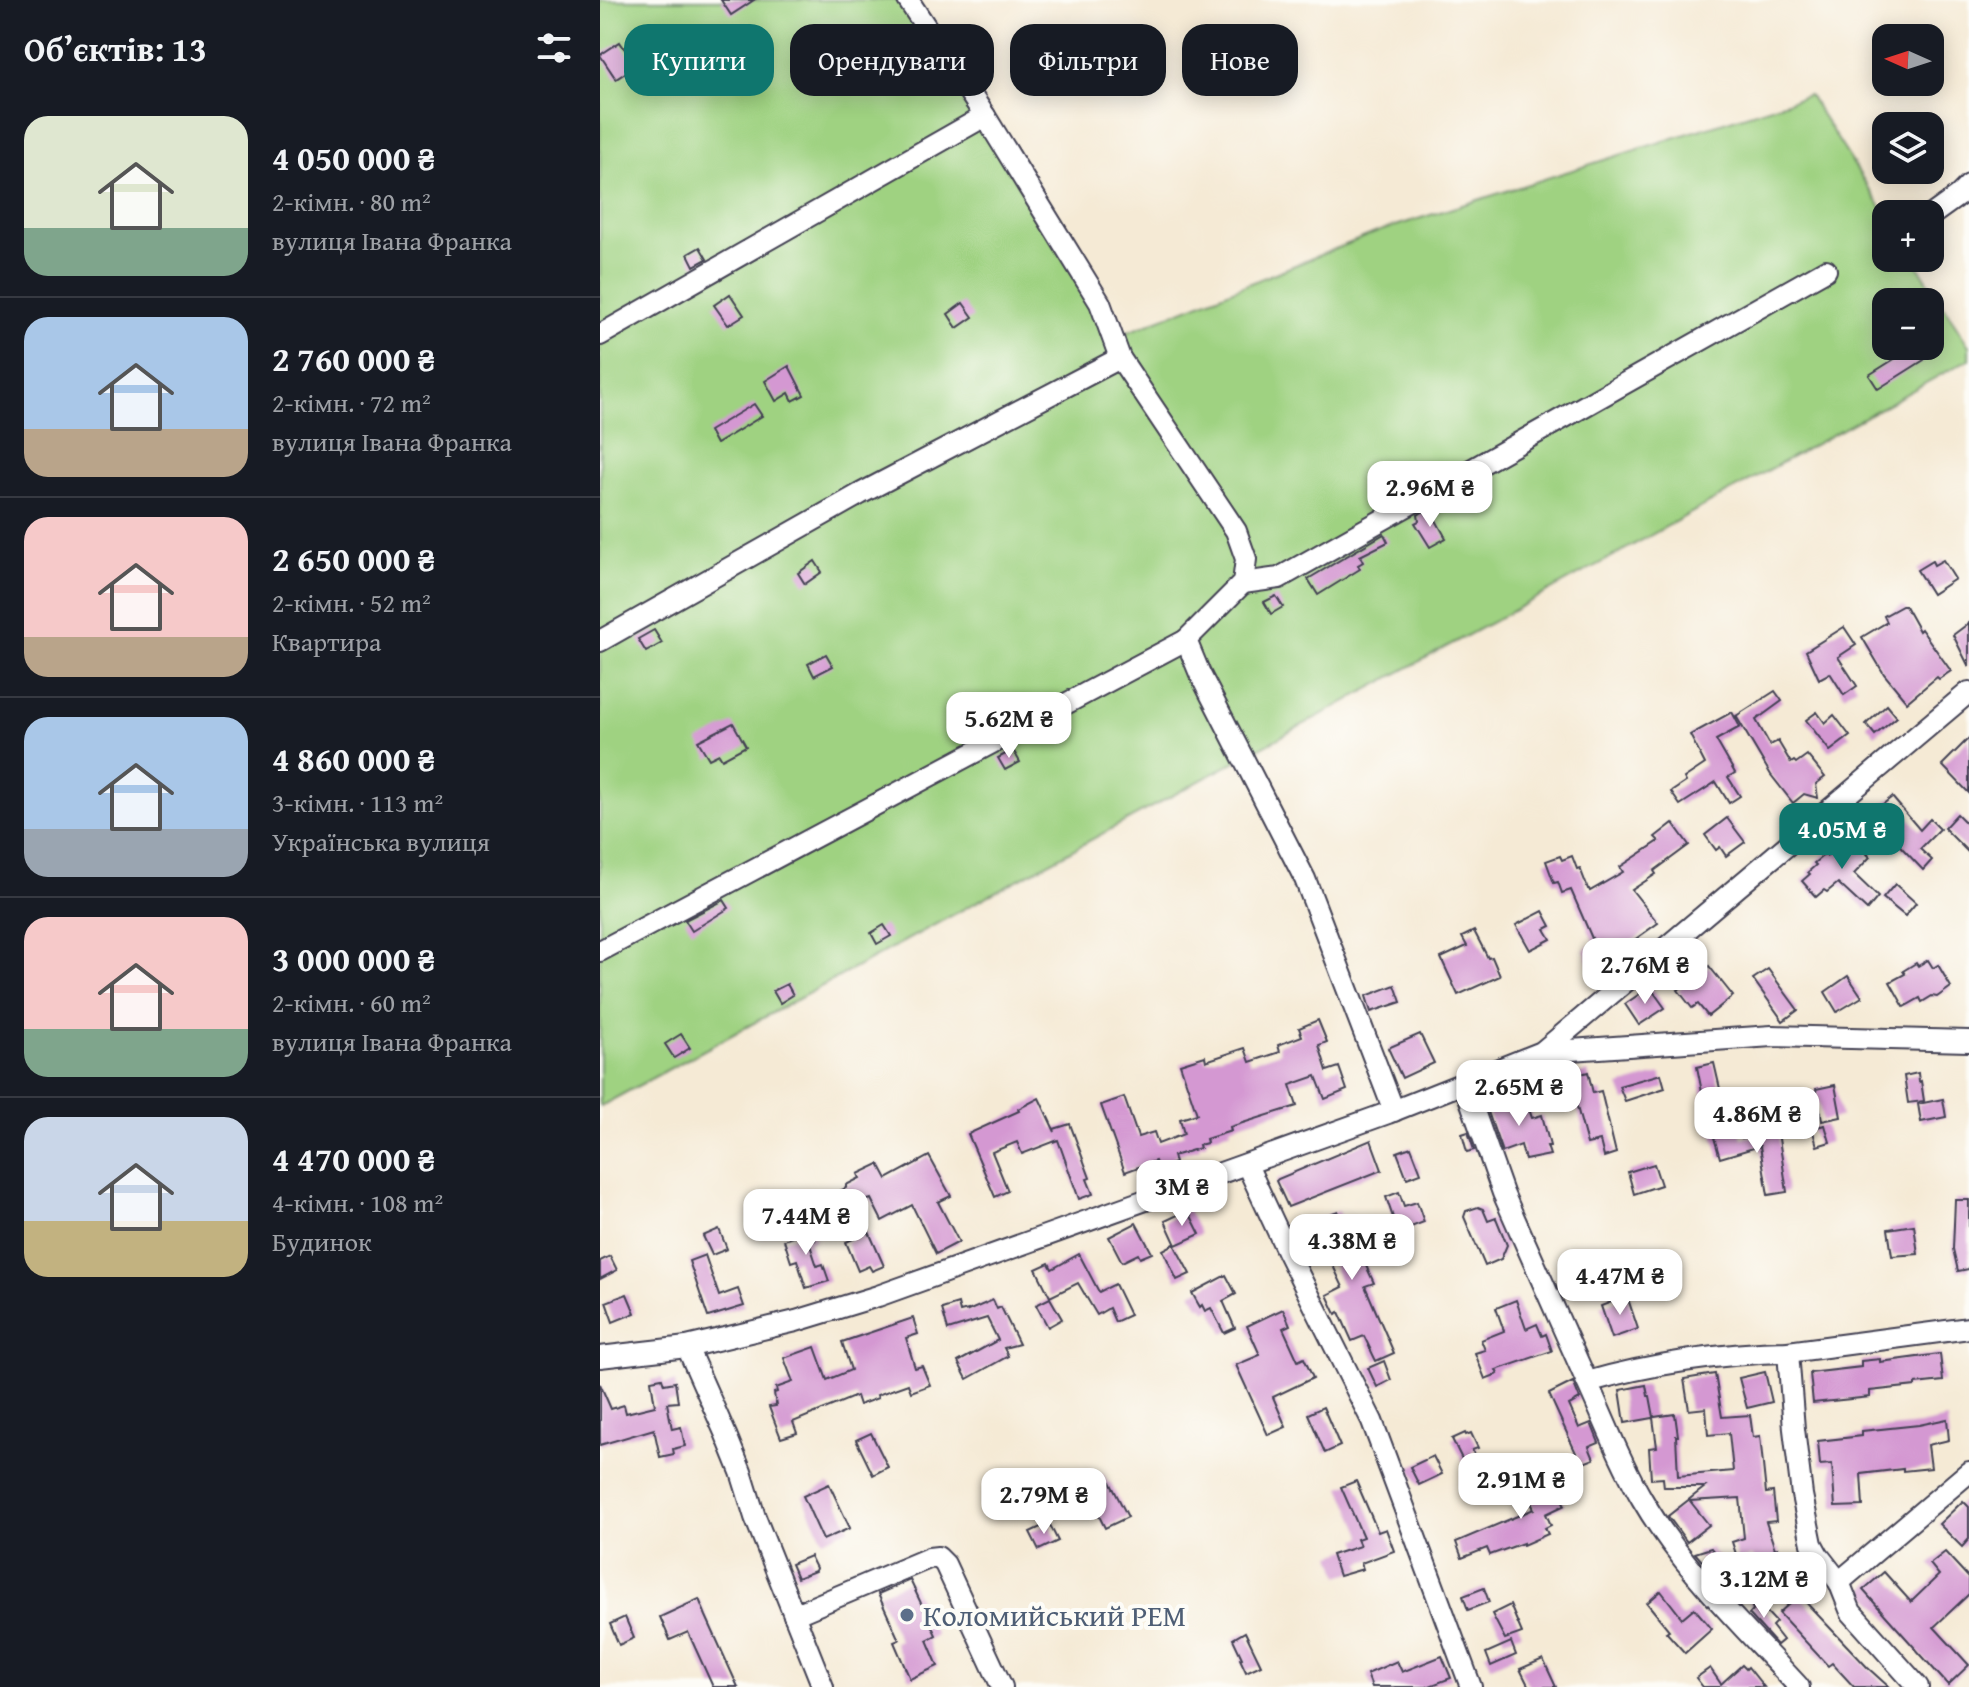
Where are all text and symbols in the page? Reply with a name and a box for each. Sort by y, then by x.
text: Об’єктів: 13 [24,24,207,73]
chip: Купити [624,24,774,96]
chip: Орендувати [790,24,994,96]
chip: Фільтри [1010,24,1166,96]
chip: Нове [1182,24,1298,96]
north arrow [1872,24,1944,96]
map controls [1872,24,1944,360]
icon: filters [532,26,576,70]
button: layers [1872,112,1944,184]
text: 4 050 000 ₴ [272,133,435,182]
icon: home [88,148,184,244]
text: 2-кімн. · 80 m² [272,182,431,221]
button: + [1872,200,1944,272]
text: вулиця Івана Франка [272,221,512,260]
button: − [1872,288,1944,360]
text: 2 760 000 ₴ [272,334,435,383]
icon: home [88,349,184,445]
text: 2-кімн. · 72 m² [272,383,431,422]
text: вулиця Івана Франка [272,422,512,461]
pin: 2.96M ₴ [1356,461,1504,529]
text: 2.96M ₴ [1385,467,1475,506]
text: 2 650 000 ₴ [272,534,435,583]
icon: home [88,549,184,645]
text: 2-кімн. · 52 m² [272,583,431,622]
text: Квартира [272,622,381,661]
pin: 5.62M ₴ [935,692,1083,760]
text: 5.62M ₴ [964,698,1054,737]
text: 4 860 000 ₴ [272,734,435,783]
icon: home [88,749,184,845]
text: 3-кімн. · 113 m² [272,783,443,822]
pin: 4.05M ₴ [1768,803,1916,871]
text: 4.05M ₴ [1797,809,1887,848]
text: Українська вулиця [272,822,490,861]
text: 3 000 000 ₴ [272,934,435,983]
pin: 2.76M ₴ [1571,938,1719,1006]
text: 2.76M ₴ [1600,944,1690,983]
icon: home [88,949,184,1045]
text: 2-кімн. · 60 m² [272,983,431,1022]
text: вулиця Івана Франка [272,1022,512,1061]
pin: 2.65M ₴ [1445,1060,1593,1128]
text: 2.65M ₴ [1474,1066,1564,1105]
pin: 4.86M ₴ [1683,1087,1831,1155]
text: 4.86M ₴ [1712,1093,1802,1132]
text: 4 470 000 ₴ [272,1134,435,1183]
icon: home [88,1149,184,1245]
pin: 3M ₴ [1135,1160,1229,1228]
text: 3M ₴ [1154,1166,1210,1205]
text: 4-кімн. · 108 m² [272,1183,443,1222]
pin: 7.44M ₴ [732,1189,880,1257]
text: 7.44M ₴ [761,1195,851,1234]
pin: 4.38M ₴ [1278,1214,1426,1282]
text: 4.38M ₴ [1307,1220,1397,1259]
text: Будинок [272,1222,372,1261]
pin: 4.47M ₴ [1546,1249,1694,1317]
text: 4.47M ₴ [1575,1255,1665,1294]
pin: 2.91M ₴ [1447,1453,1595,1521]
text: 2.91M ₴ [1476,1459,1566,1498]
pin: 2.79M ₴ [970,1468,1118,1536]
text: 2.79M ₴ [999,1474,1089,1513]
pin: 3.12M ₴ [1690,1552,1838,1620]
text: 3.12M ₴ [1719,1558,1809,1597]
place label: Коломийський РЕМ [923,1593,1186,1637]
marker: Коломийський РЕМ [898,1606,916,1624]

